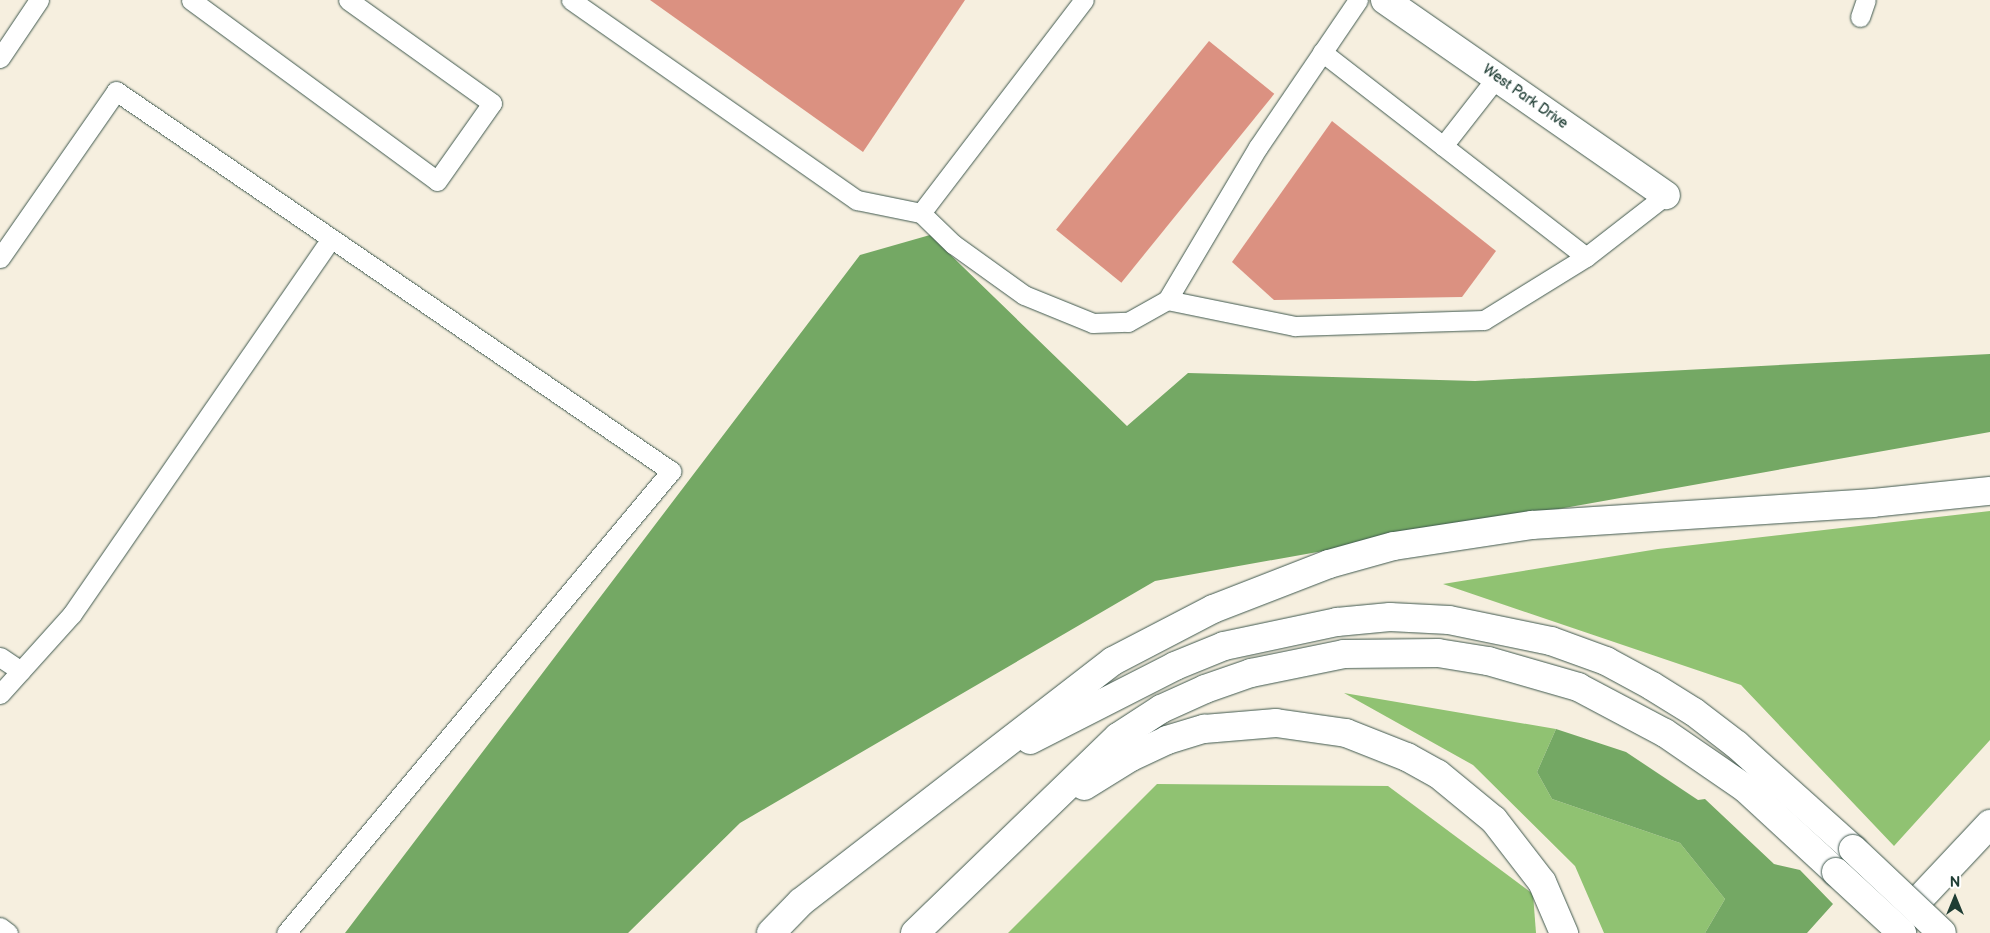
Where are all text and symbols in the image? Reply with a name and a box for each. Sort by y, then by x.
street label: West Park Drive [1479,61,1571,133]
north arrow [1930,873,1980,923]
text: N [1950,874,1960,891]

